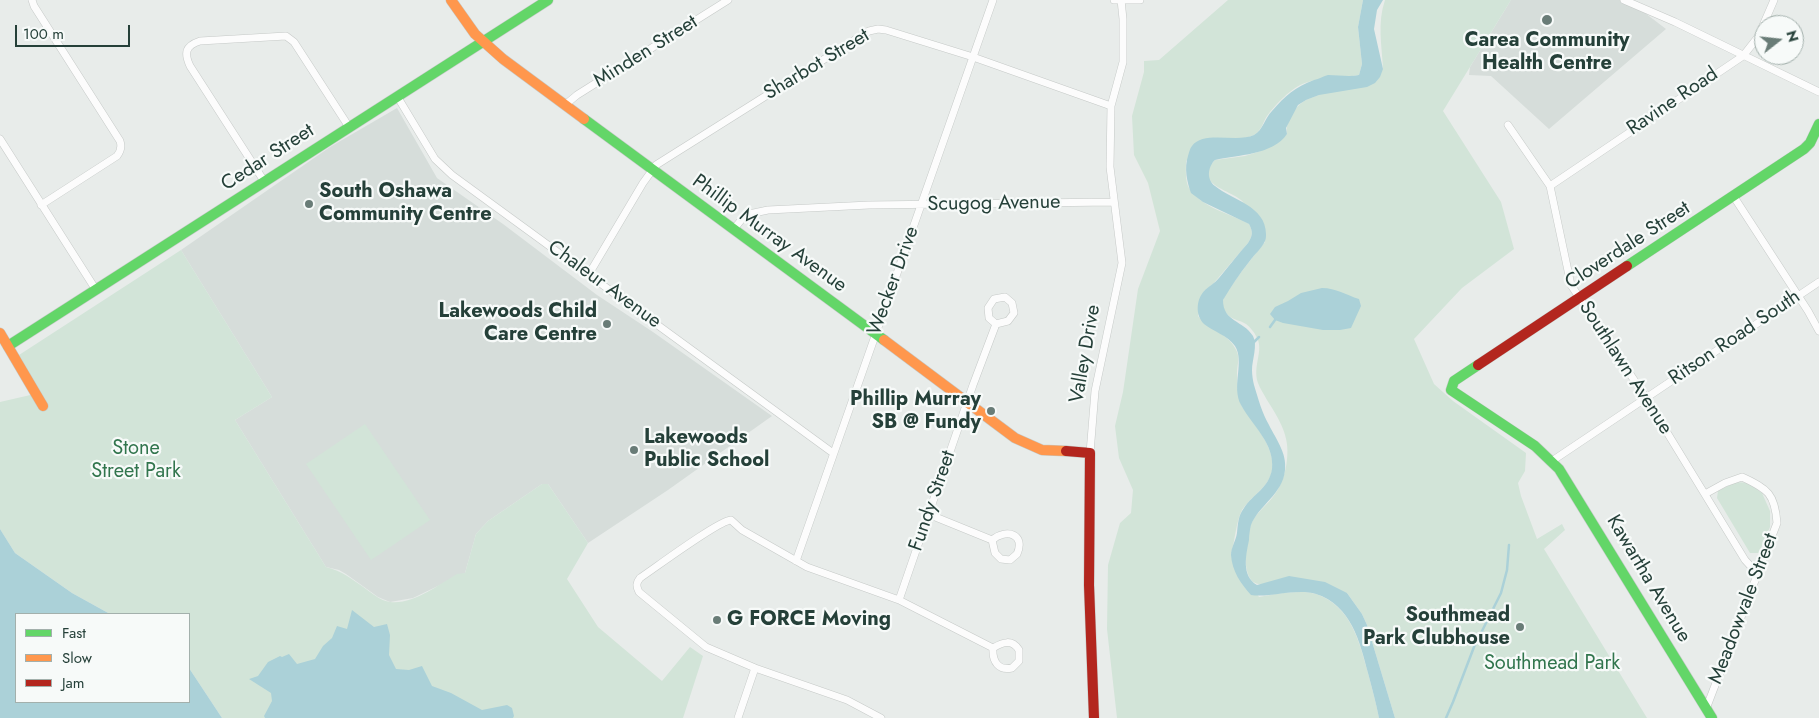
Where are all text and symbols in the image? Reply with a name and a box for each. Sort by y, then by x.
street label: Minden Street [590,11,702,93]
marker: Carea Community Health Centre [1540,13,1554,27]
scale bar [18,15,132,47]
north arrow [1754,15,1804,65]
text: 100 m [23,23,64,45]
street label: Sharbot Street [760,24,874,106]
text: N [1781,28,1804,44]
place label: Carea Community Health Centre [1465,29,1629,76]
street label: Ravine Road [1623,63,1723,141]
street label: Cedar Street [217,119,319,197]
street label: Phillip Murray Avenue [687,170,851,298]
place label: South Oshawa Community Centre [319,180,492,227]
street label: Scugog Avenue [927,191,1061,217]
street label: Cloverdale Street [1561,197,1695,295]
marker: South Oshawa Community Centre [303,198,315,210]
street label: Wecker Drive [863,223,925,339]
street label: Chaleur Avenue [543,236,665,334]
street label: Ritson Road South [1665,285,1805,391]
street label: Southlawn Avenue [1573,297,1677,439]
place label: Lakewoods Child Care Centre [439,300,597,347]
street label: Valley Drive [1066,303,1106,405]
marker: Lakewoods Child Care Centre [601,318,613,330]
place label: Phillip Murray SB @ Fundy [850,388,981,435]
marker: Phillip Murray SB @ Fundy [985,405,997,417]
place label: Lakewoods Public School [644,426,769,473]
park label: Stone Street Park [91,437,181,484]
marker: Lakewoods Public School [628,444,640,456]
street label: Fundy Street [905,448,961,554]
street label: Kawartha Avenue [1601,511,1695,647]
street label: Meadowvale Street [1704,530,1784,688]
place label: Southmead Park Clubhouse [1363,604,1510,651]
place label: G FORCE Moving [727,608,891,632]
legend [15,613,190,703]
marker: G FORCE Moving [711,614,723,626]
marker: Southmead Park Clubhouse [1514,621,1526,633]
text: Fast [62,622,86,644]
text: Slow [62,647,92,669]
park label: Southmead Park [1484,652,1620,676]
text: Jam [62,672,85,694]

